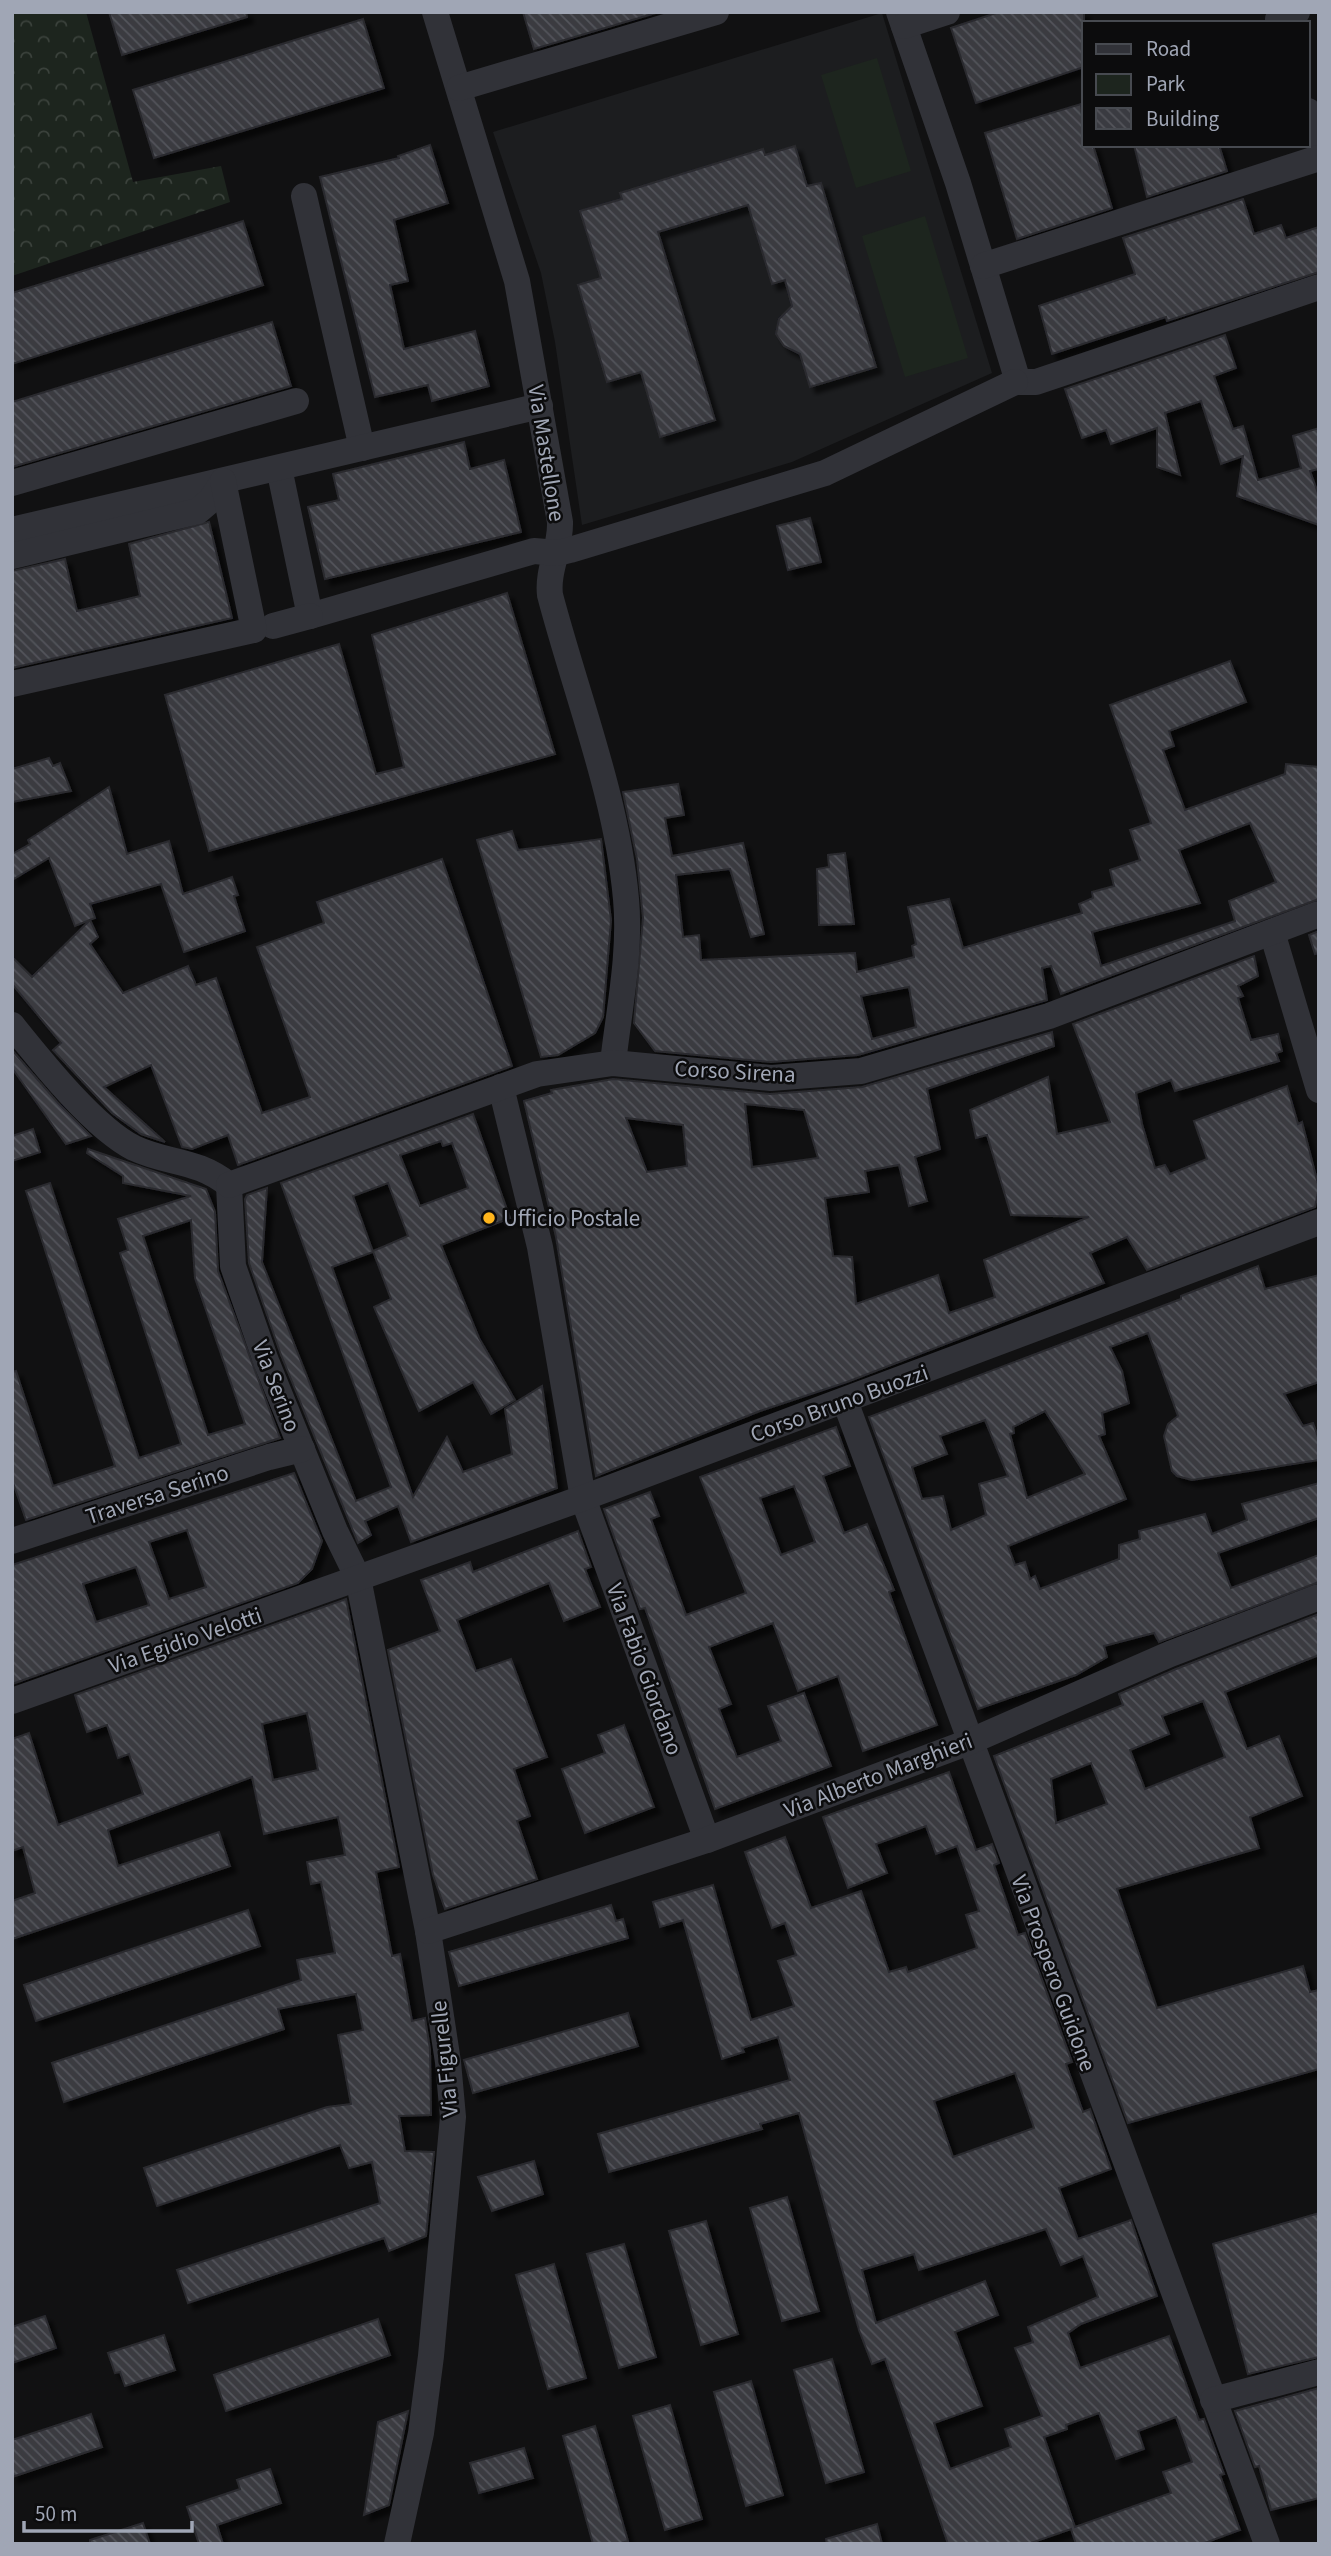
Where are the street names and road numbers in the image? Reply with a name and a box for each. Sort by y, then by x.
street label: Via Mastellone [519,382,574,524]
street label: Corso Sirena [673,1052,796,1091]
street label: Via Serino [244,1335,309,1437]
street label: Corso Bruno Buozzi [745,1356,933,1451]
street label: Traversa Serino [81,1456,233,1533]
street label: Via Fabio Giordano [598,1579,691,1760]
street label: Via Egidio Velotti [104,1599,266,1682]
street label: Via Alberto Marghieri [779,1724,977,1827]
street label: Via Prospero Guidone [1003,1870,1104,2076]
street label: Via Figurelle [422,1999,467,2119]

